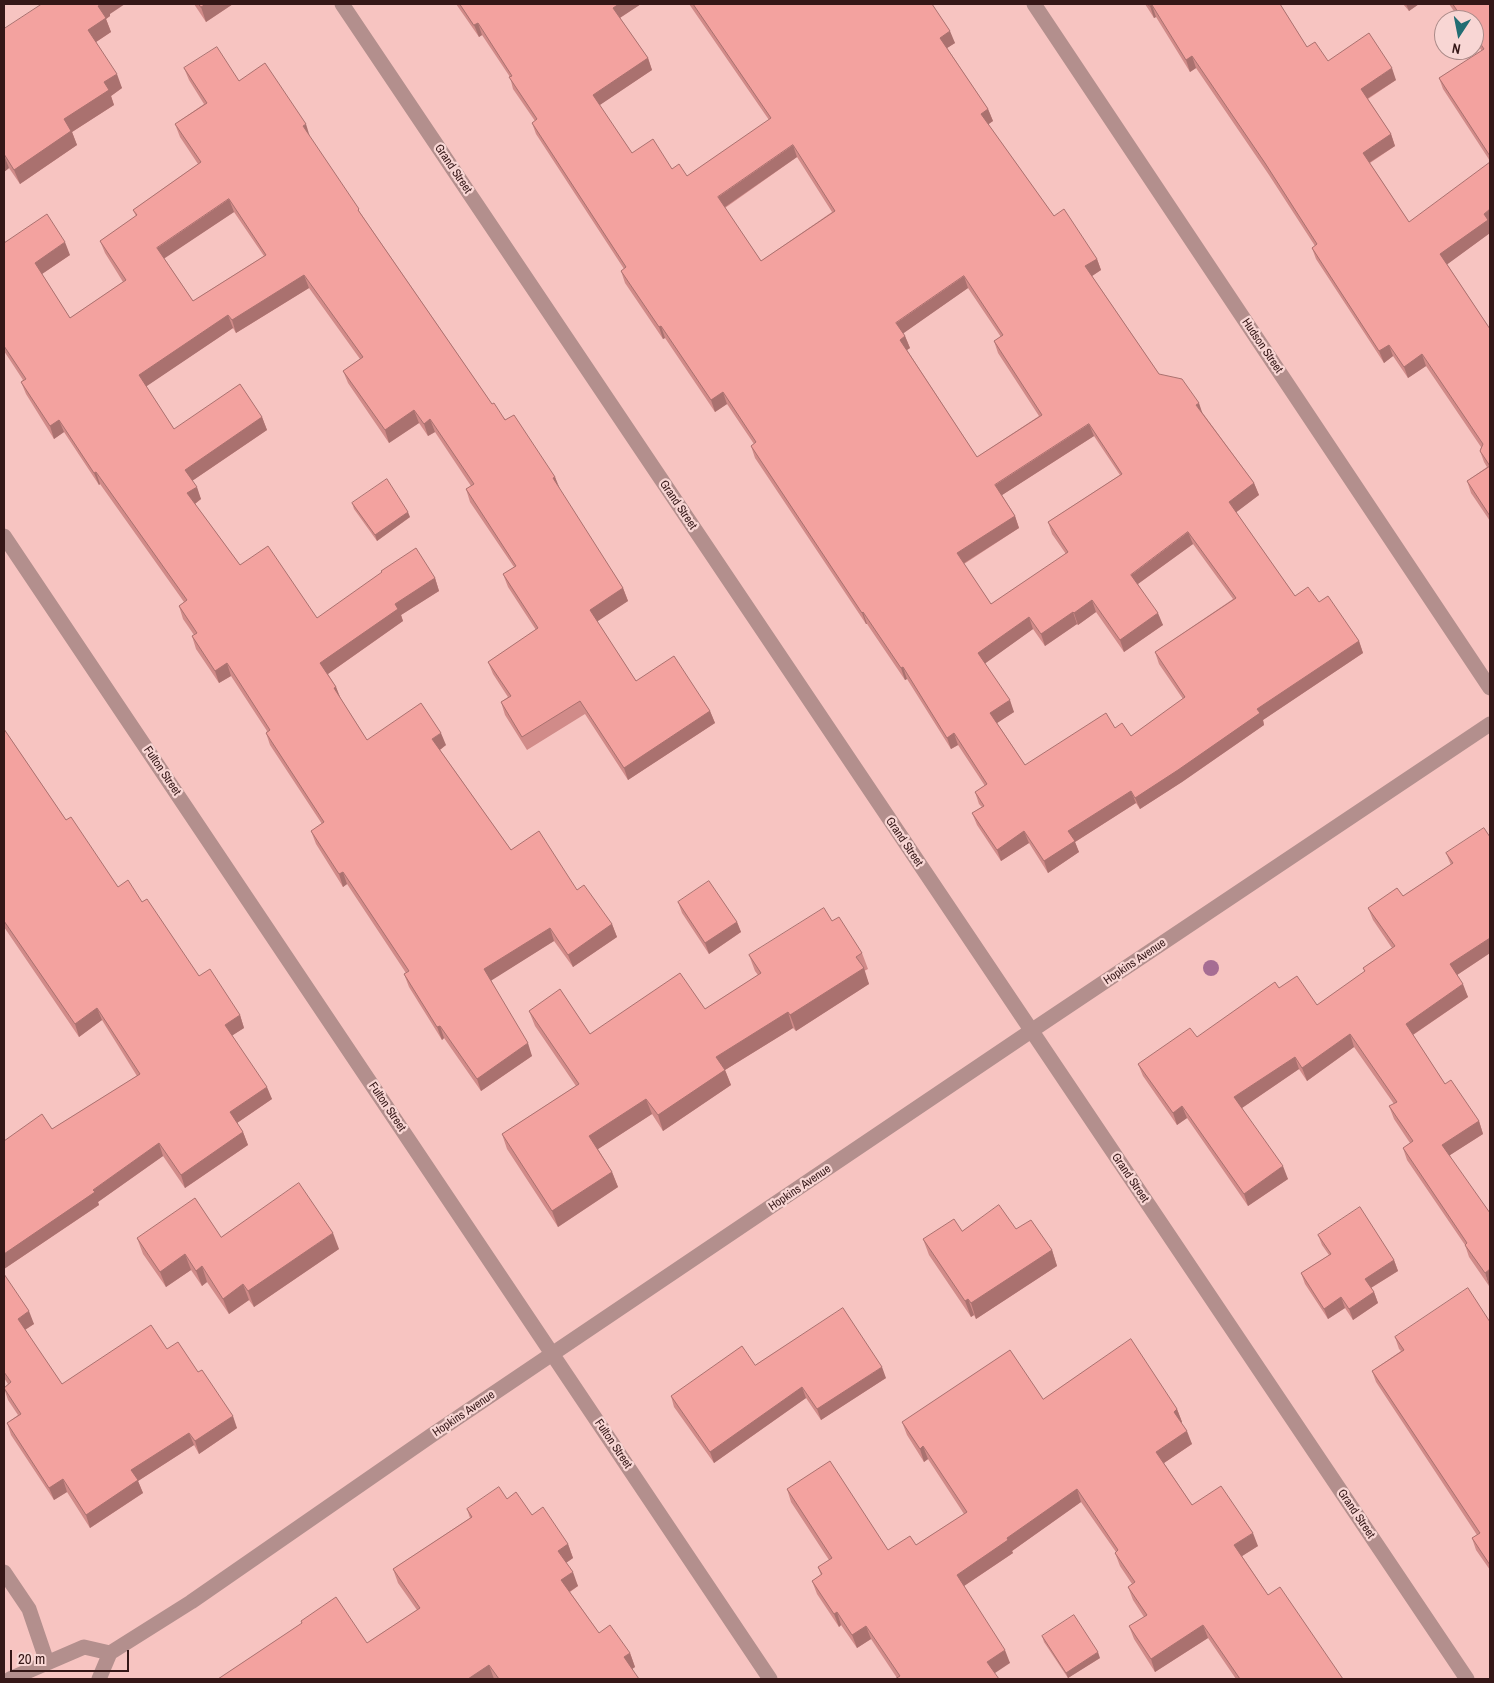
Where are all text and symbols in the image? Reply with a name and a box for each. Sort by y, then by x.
north arrow [1434,10,1484,60]
text: N [1451,39,1462,58]
street label: Grand Street [431,142,475,196]
street label: Hudson Street [1238,316,1286,376]
street label: Grand Street [656,478,700,532]
street label: Fulton Street [140,744,184,798]
street label: Grand Street [882,815,926,869]
street label: Hopkins Avenue [1101,936,1169,988]
street label: Fulton Street [365,1080,409,1134]
street label: Grand Street [1108,1151,1152,1205]
street label: Hopkins Avenue [766,1162,834,1214]
street label: Hopkins Avenue [430,1388,498,1440]
street label: Fulton Street [591,1417,635,1471]
street label: Grand Street [1334,1487,1378,1541]
scale bar [12,1640,131,1672]
text: 20 m [18,1648,45,1669]

